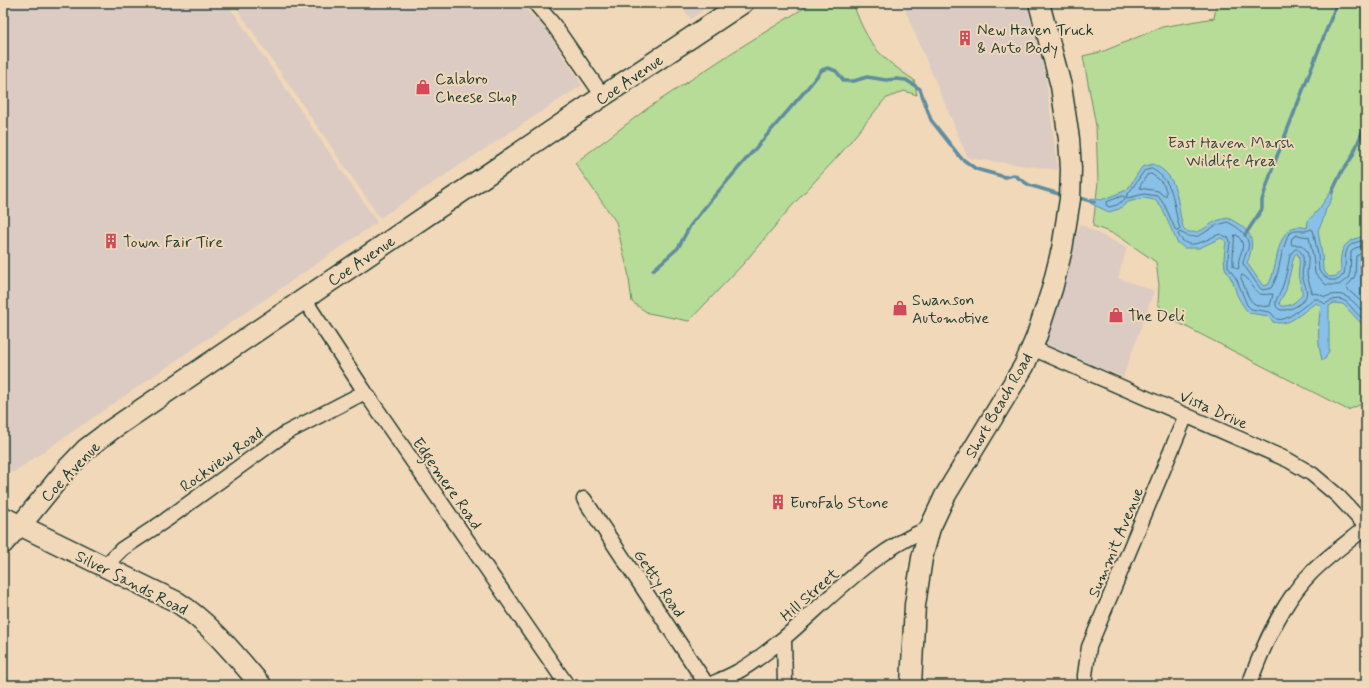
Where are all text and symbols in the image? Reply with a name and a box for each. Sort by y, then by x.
place label: New Haven Truck & Auto Body [977,20,1094,59]
building icon: New Haven Truck & Auto Body [956,29,974,47]
street label: Coe Avenue [592,50,668,111]
place label: Calabro Cheese Shop [435,69,517,108]
shop icon: Calabro Cheese Shop [414,78,432,96]
park label: East Haven Marsh Wildlife Area [1168,133,1294,172]
street label: Coe Avenue [324,231,400,292]
building icon: Town Fair Tire [102,232,120,250]
place label: Town Fair Tire [123,232,223,253]
place label: Swanson Automotive [912,290,989,329]
shop icon: Swanson Automotive [891,299,909,317]
shop icon: The Deli [1107,306,1125,324]
place label: The Deli [1128,306,1185,327]
street label: Short Beach Road [961,349,1038,462]
street label: Vista Drive [1176,386,1251,435]
street label: Rockview Road [176,423,268,497]
street label: Edgemere Road [406,434,486,535]
street label: Coe Avenue [37,437,106,507]
street label: Summit Avenue [1084,484,1149,601]
building icon: EuroFab Stone [769,493,787,511]
place label: EuroFab Stone [790,493,888,514]
street label: Silver Sands Road [72,546,191,621]
street label: Getty Road [628,546,689,622]
street label: Hill Street [776,563,844,626]

